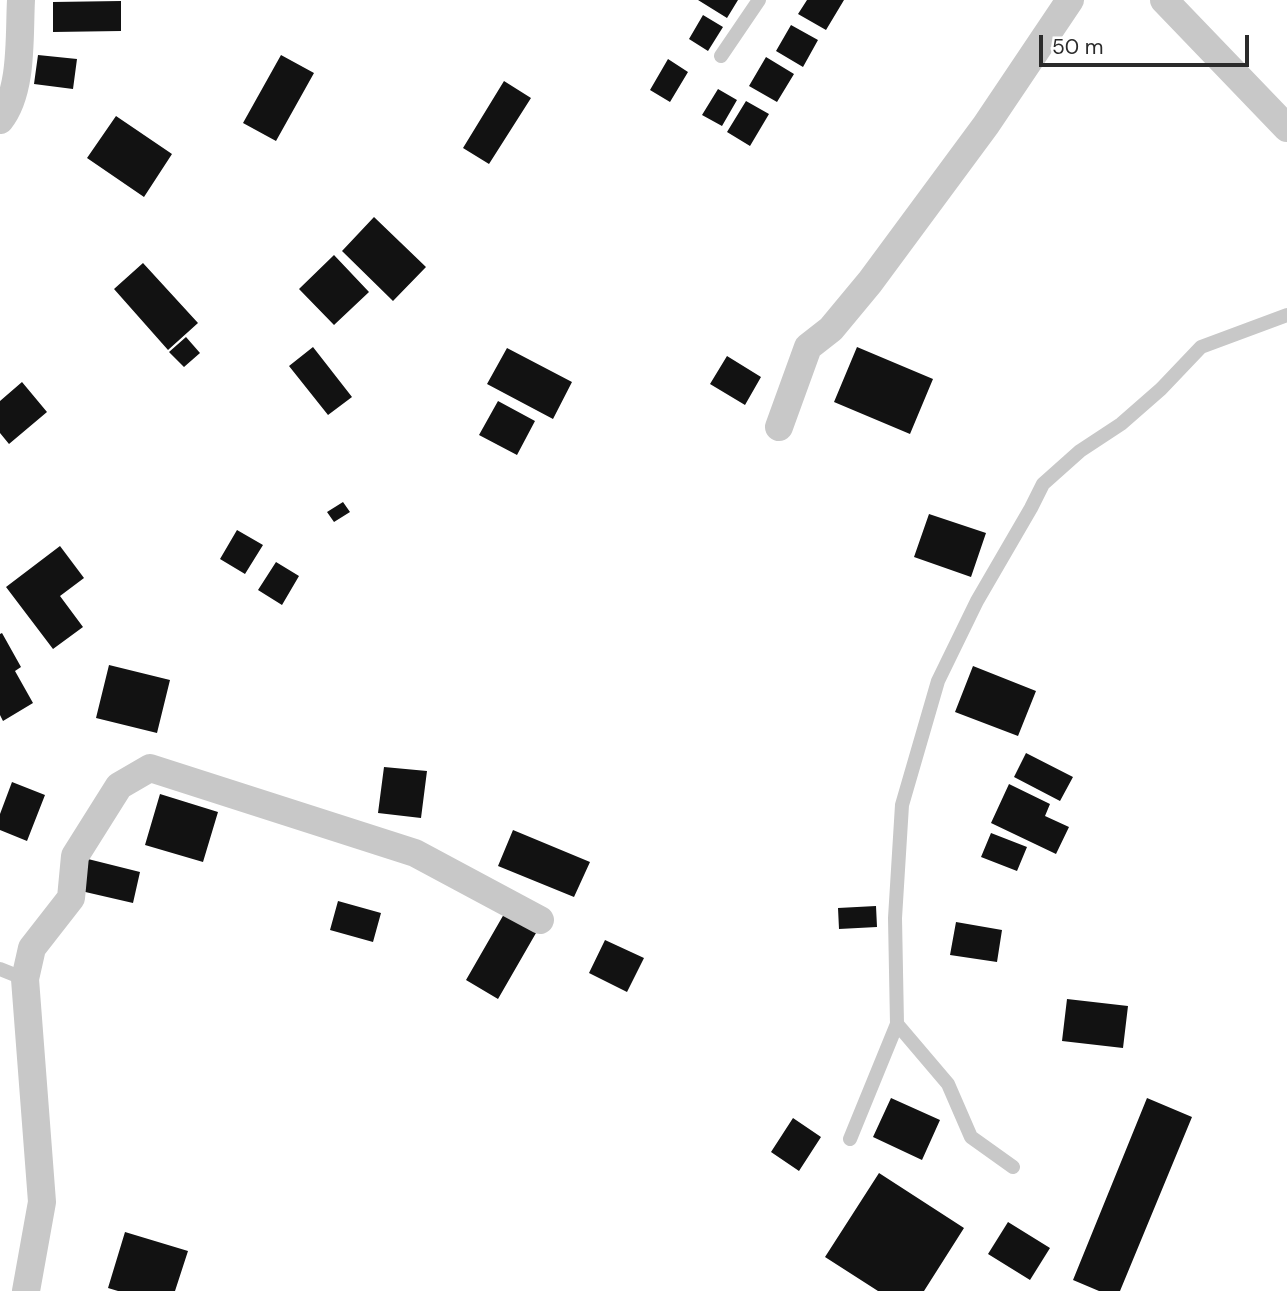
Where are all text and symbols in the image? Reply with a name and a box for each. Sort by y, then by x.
scale bar [1042,21,1252,65]
text: 50 m [1052,33,1103,61]

